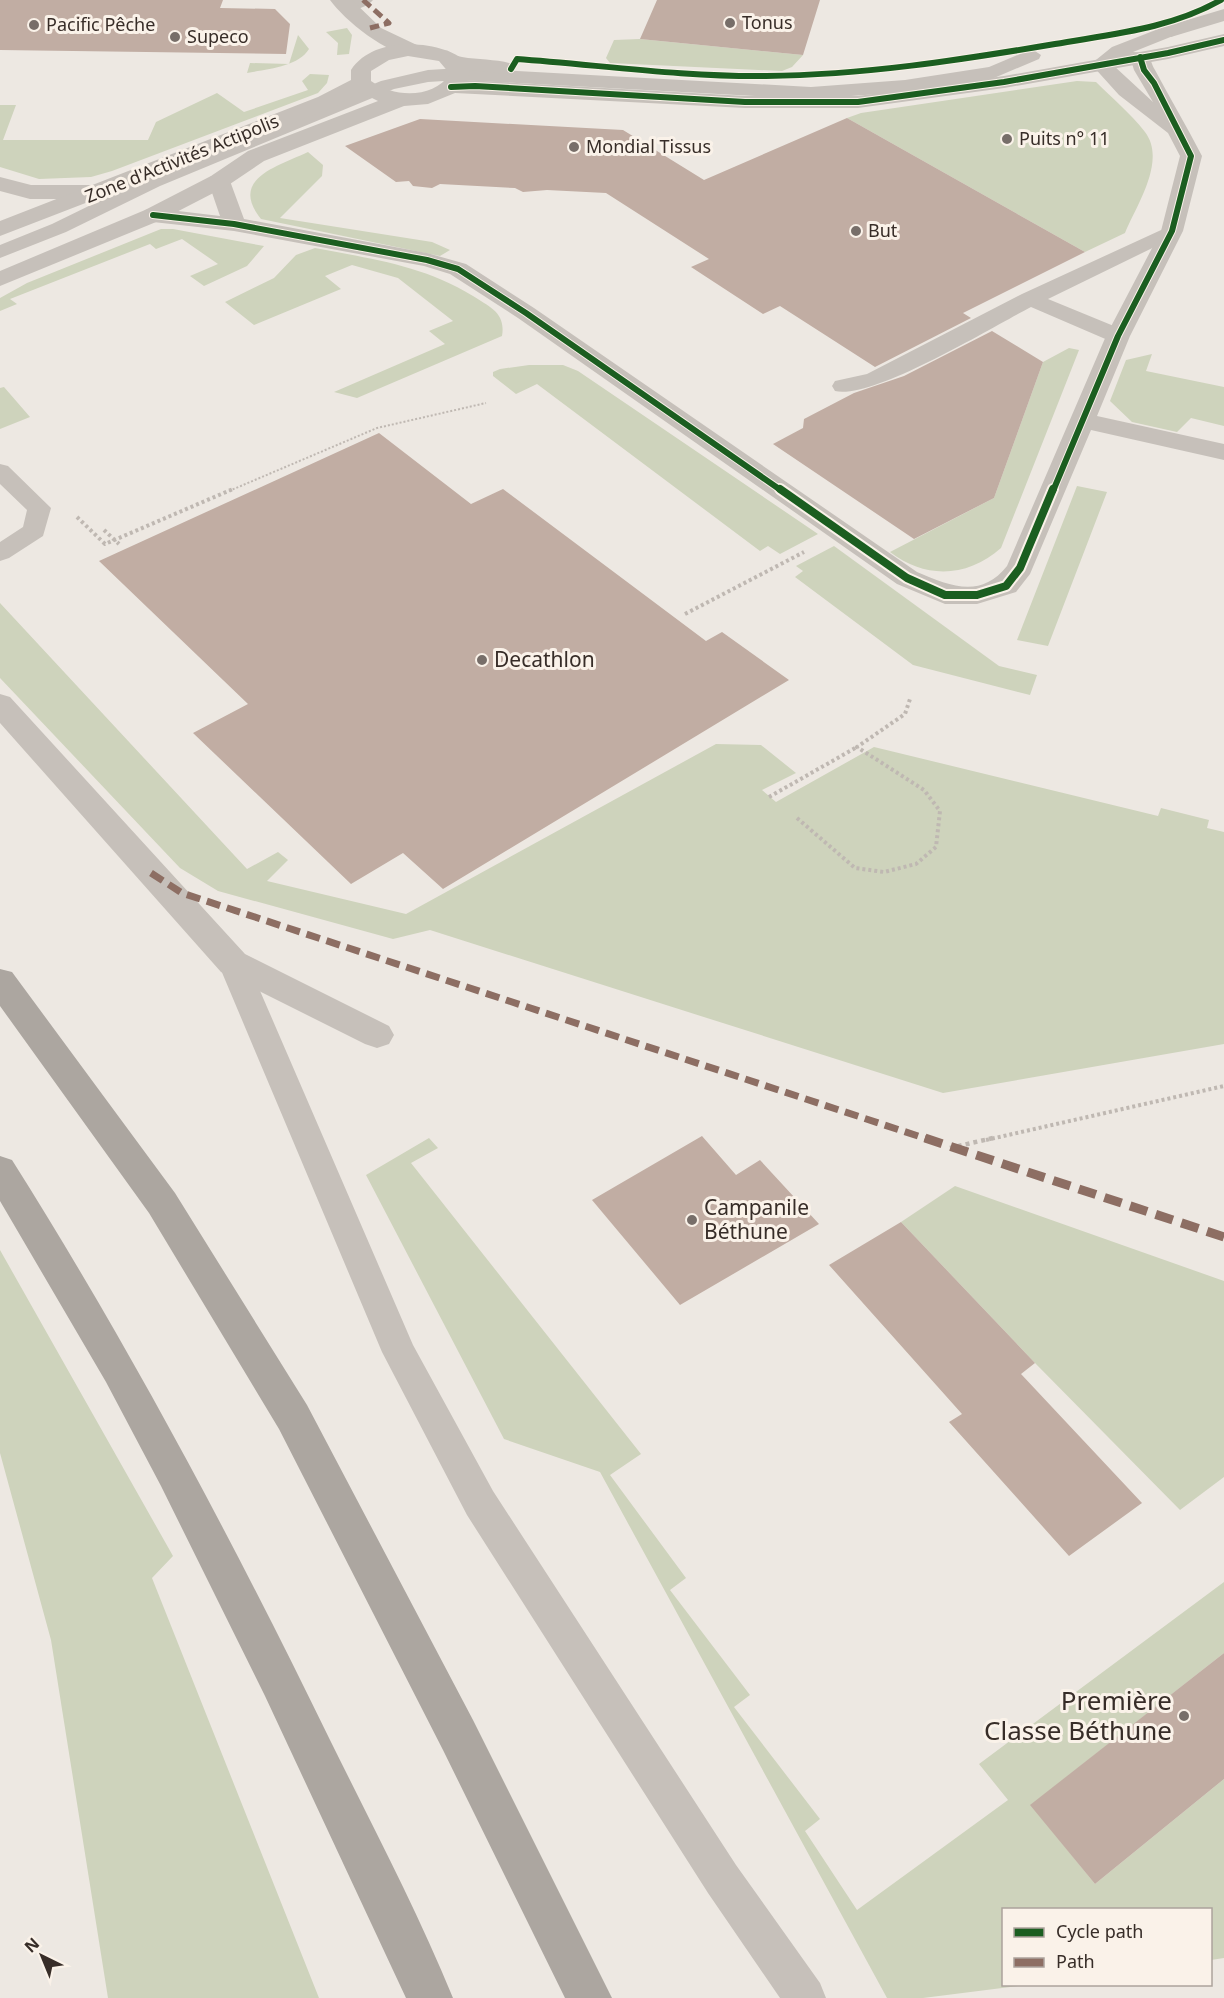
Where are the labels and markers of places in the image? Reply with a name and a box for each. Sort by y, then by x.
place label: Tonus [742,10,793,34]
place label: Pacific Pêche [46,12,155,36]
marker: Tonus [723,16,737,30]
marker: Pacific Pêche [27,18,41,32]
place label: Supeco [187,24,249,48]
marker: Supeco [168,30,182,44]
place label: Puits n° 11 [1019,126,1110,150]
marker: Puits n° 11 [1000,132,1014,146]
place label: Mondial Tissus [586,134,711,158]
marker: Mondial Tissus [567,140,581,154]
place label: But [868,218,898,242]
marker: But [849,224,863,238]
place label: Decathlon [494,645,595,673]
marker: Decathlon [475,653,489,667]
place label: Campanile Béthune [704,1193,809,1245]
marker: Campanile Béthune [685,1213,699,1227]
place label: Première Classe Béthune [984,1682,1172,1748]
marker: Première Classe Béthune [1177,1709,1191,1723]

